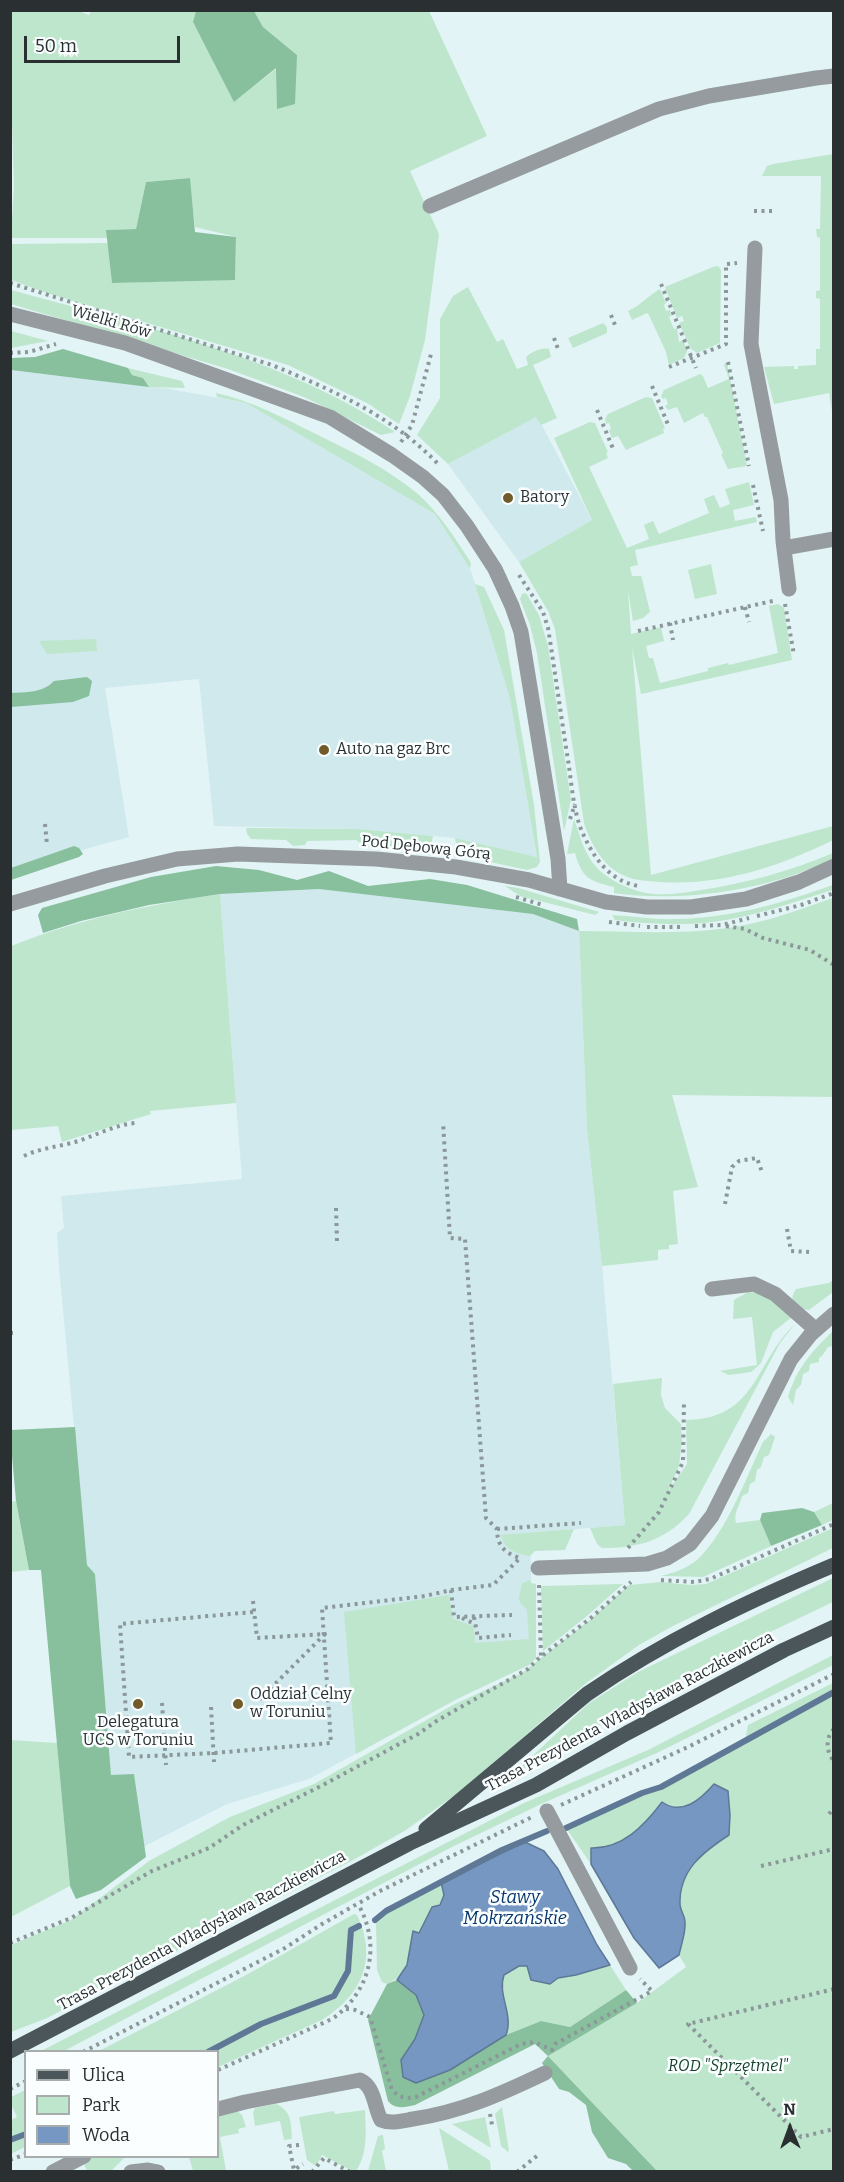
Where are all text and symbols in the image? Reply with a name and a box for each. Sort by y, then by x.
scale bar [27,24,183,62]
text: 50 m [35,35,77,57]
street label: Wielki Rów [69,301,153,343]
place label: Batory [520,488,569,508]
marker: Batory [501,491,515,505]
place label: Auto na gaz Brc [336,740,450,760]
marker: Auto na gaz Brc [317,743,331,757]
street label: Pod Dębową Górą [360,832,492,864]
street label: Trasa Prezydenta Władysława Raczkiewicza [483,1628,777,1796]
place label: Oddział Celny w Toruniu [250,1685,352,1723]
marker: Delegatura UCS w Toruniu [131,1697,145,1711]
marker: Oddział Celny w Toruniu [231,1697,245,1711]
place label: Delegatura UCS w Toruniu [83,1713,193,1751]
street label: Trasa Prezydenta Władysława Raczkiewicza [55,1847,349,2015]
water label: Stawy Mokrzańskie [463,1887,567,1930]
legend [24,2050,219,2158]
park label: ROD "Sprzętmel" [668,2057,788,2077]
text: Ulica [82,2064,125,2086]
text: Park [82,2094,120,2116]
north arrow [760,2098,820,2158]
text: N [783,2100,796,2119]
text: Woda [82,2124,130,2146]

